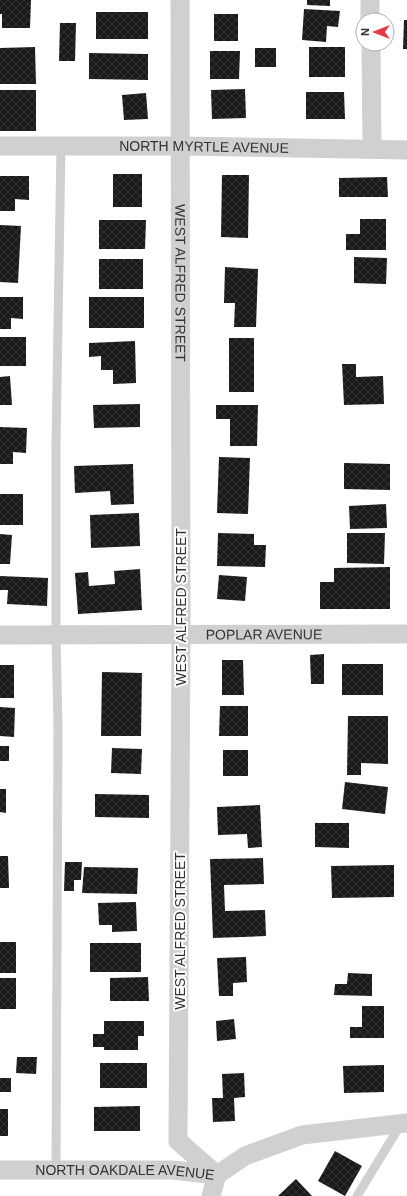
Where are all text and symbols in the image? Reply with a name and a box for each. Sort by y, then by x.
north arrow [355,12,395,52]
text: N [359,28,371,36]
street label: NORTH MYRTLE AVENUE [119,138,289,156]
street label: WEST ALFRED STREET [172,204,189,362]
street label: WEST ALFRED STREET [173,528,189,686]
street label: POPLAR AVENUE [206,626,322,642]
street label: WEST ALFRED STREET [172,852,188,1010]
street label: NORTH OAKDALE AVENUE [35,1162,215,1183]

